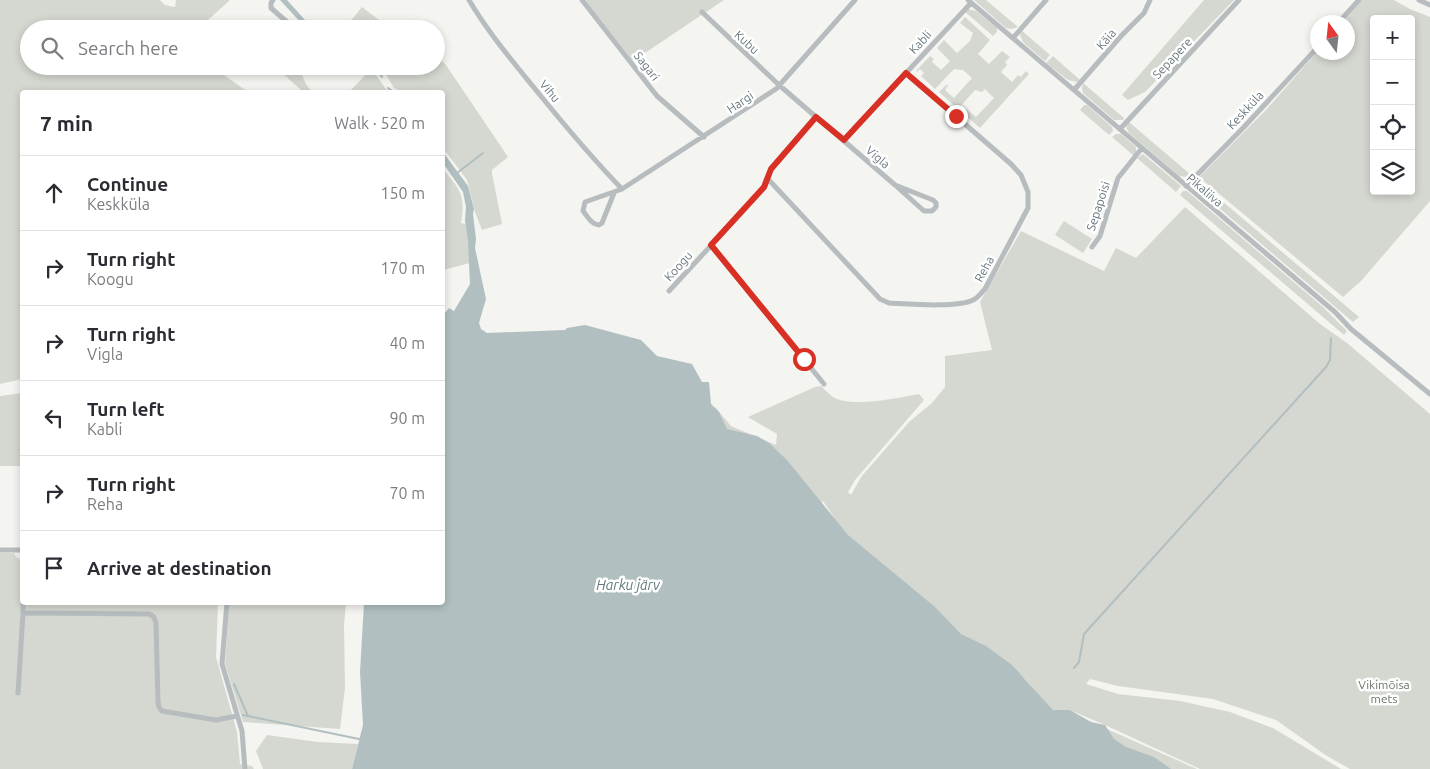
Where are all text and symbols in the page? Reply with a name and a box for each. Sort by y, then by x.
north arrow [1310,15,1355,60]
map controls [1370,15,1415,195]
button: + [1370,15,1415,60]
search box [20,20,445,75]
street label: Käia [1094,26,1118,52]
street label: Kubu [732,28,762,56]
street label: Kabli [906,28,934,56]
icon: search [38,34,66,62]
street label: Sepapere [1150,35,1194,81]
text: Search here [78,37,178,59]
street label: Sagari [632,49,662,83]
button: − [1370,60,1415,105]
street label: Vihu [537,77,563,105]
street label: Hargi [724,88,756,115]
street label: Keskküla [1224,88,1266,132]
route end [945,105,968,128]
button: locate [1370,105,1415,150]
text: 7 min [40,111,93,135]
text: Walk · 520 m [334,114,425,132]
street label: Vigla [863,143,893,171]
button: layers [1370,150,1415,195]
street label: Pikaliiva [1184,171,1226,209]
text: Continue [87,173,168,195]
icon: ahead [40,179,68,207]
street label: Sepapoisi [1084,180,1112,232]
text: 150 m [380,184,425,202]
text: Keskküla [87,195,150,213]
text: Turn right [87,248,175,270]
street label: Koogu [661,249,695,283]
icon: right [40,254,68,282]
street label: Reha [972,254,996,284]
text: 170 m [380,259,425,277]
text: Koogu [87,270,134,288]
text: Turn right [87,323,175,345]
icon: right [40,329,68,357]
text: 40 m [389,334,425,352]
text: Vigla [87,345,123,363]
route start [793,348,816,371]
text: Turn left [87,398,165,420]
icon: left [40,404,68,432]
text: 90 m [389,409,425,427]
text: Kabli [87,420,122,438]
text: Turn right [87,473,175,495]
icon: right [40,479,68,507]
text: 70 m [389,484,425,502]
text: Reha [87,495,123,513]
icon: arrive [40,554,68,582]
text: Arrive at destination [87,557,272,579]
water label: Harku järv [596,577,661,593]
park label: Vikimõisa mets [1358,678,1410,705]

